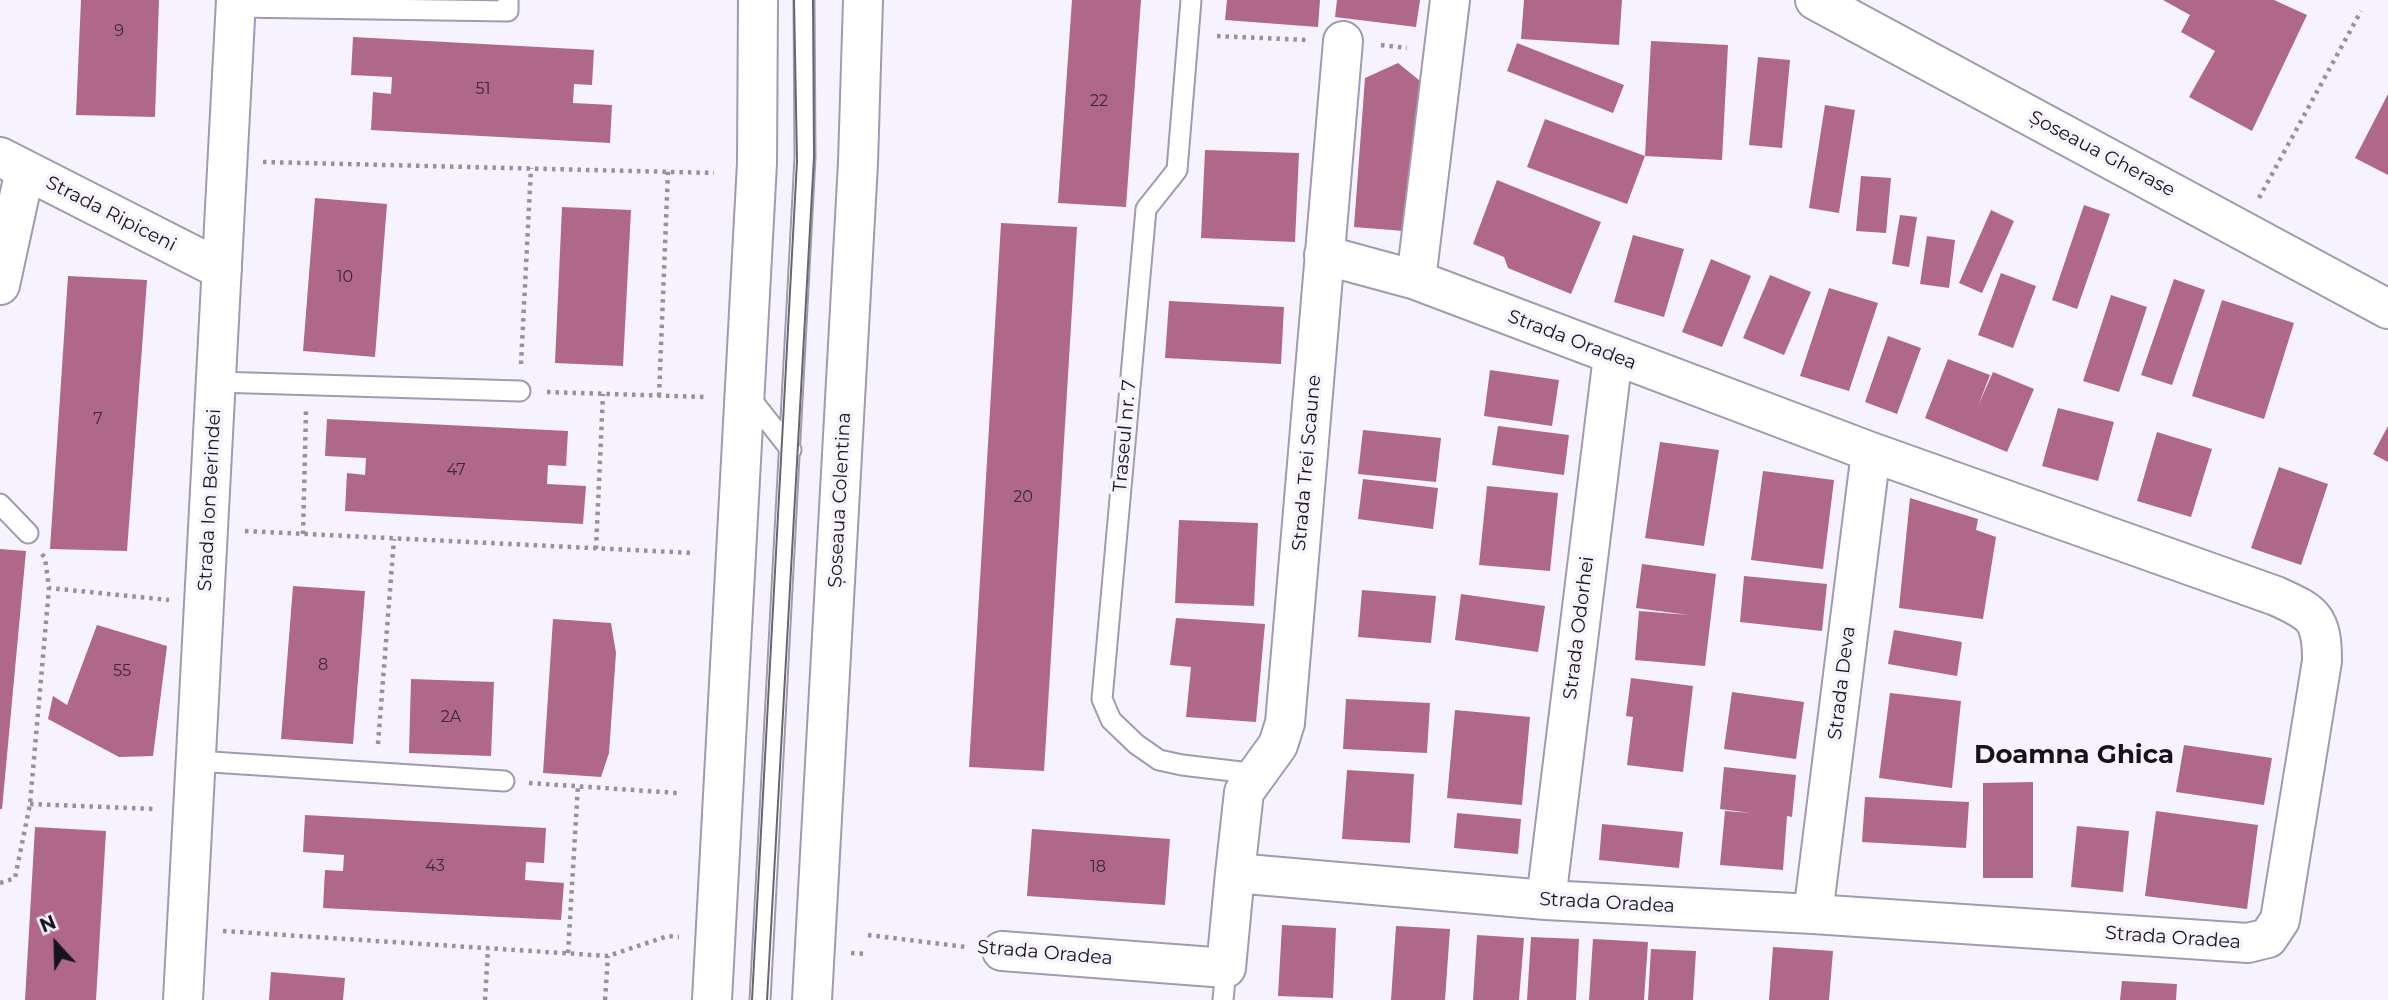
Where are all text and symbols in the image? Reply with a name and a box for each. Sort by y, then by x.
house number: 9 [114,21,124,41]
house number: 51 [476,79,490,99]
house number: 22 [1090,91,1108,111]
street label: Șoseaua Gherase [2025,106,2179,202]
street label: Strada Ripiceni [42,171,180,257]
house number: 10 [337,267,353,287]
street label: Strada Oradea [1505,305,1639,375]
street label: Strada Trei Scaune [1288,374,1326,552]
street label: Traseul nr. 7 [1109,379,1141,493]
street label: Strada Ion Berindei [194,408,226,592]
house number: 7 [93,409,103,429]
street label: Șoseaua Colentina [824,412,856,588]
house number: 47 [446,460,466,480]
house number: 20 [1013,487,1033,507]
street label: Strada Odorhei [1559,555,1599,701]
street label: Strada Deva [1824,625,1860,741]
house number: 8 [318,655,328,675]
house number: 55 [113,661,131,681]
house number: 2A [441,707,461,727]
district label: Doamna Ghica [1974,739,2174,771]
house number: 43 [425,856,445,876]
house number: 18 [1090,857,1106,877]
street label: Strada Oradea [1539,888,1675,918]
north arrow [21,909,91,979]
text: N [37,911,59,938]
street label: Strada Oradea [2104,922,2242,954]
street label: Strada Oradea [976,936,1114,970]

